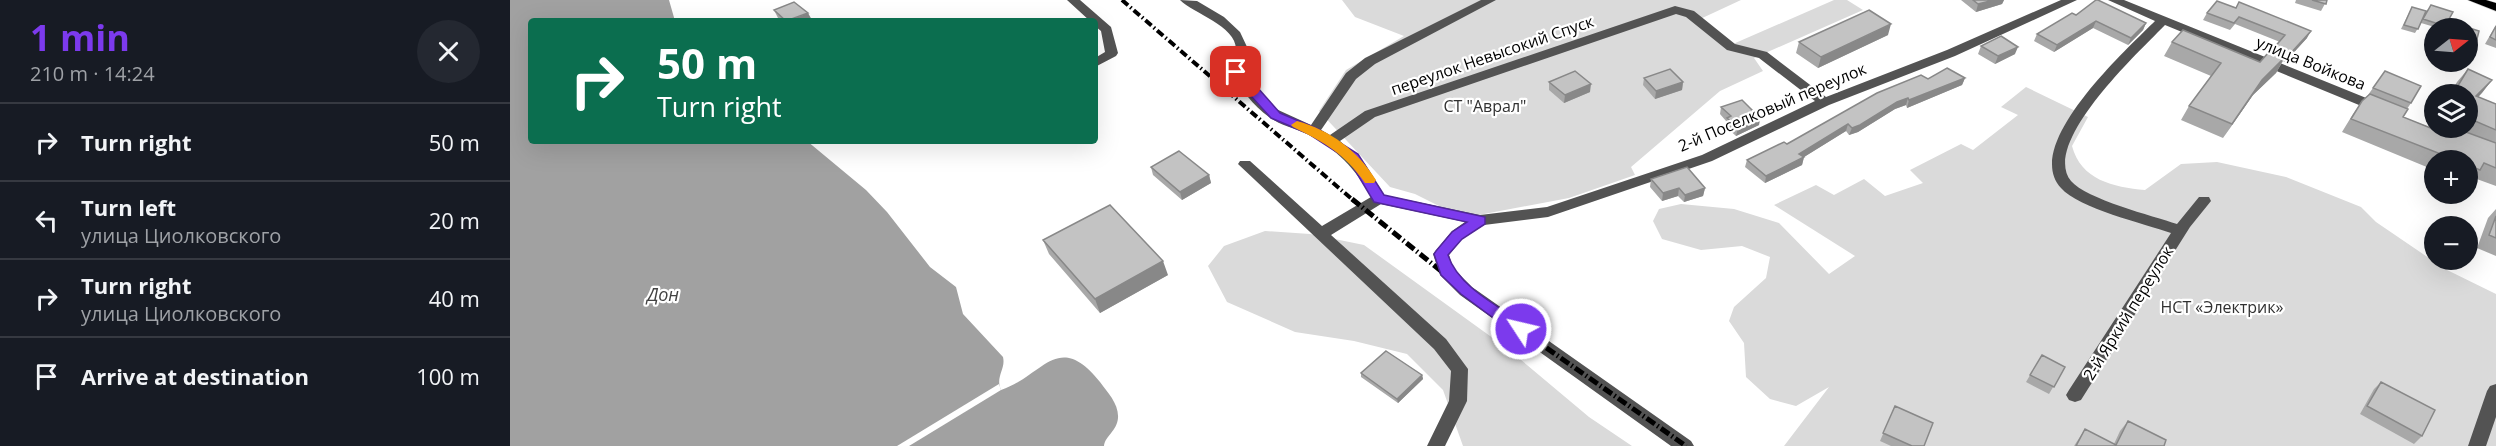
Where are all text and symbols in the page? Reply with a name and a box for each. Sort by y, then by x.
street label: переулок Невысокий Спуск [1388,10,1597,100]
text: 1 min [30,13,130,62]
north arrow [2424,18,2478,72]
map controls [2424,18,2478,270]
button: close [417,20,480,83]
street label: улица Войкова [2253,31,2369,95]
text: 50 m [657,34,757,91]
icon: right [558,42,636,120]
pin [1210,46,1261,97]
icon: arrive [1219,55,1252,88]
street label: 2-й Поселковый переулок [1675,57,1870,157]
text: 210 m · 14:24 [30,60,155,87]
button: layers [2424,84,2478,138]
text: Turn right [657,88,782,125]
park label: СТ "Аврал" [1444,95,1526,117]
icon: right [30,126,63,159]
text: Turn right [81,127,192,157]
text: 50 m [429,127,480,157]
button: + [2424,150,2478,204]
text: Turn left [81,192,176,222]
icon: left [30,204,63,237]
text: 20 m [429,205,480,235]
button: − [2424,216,2478,270]
text: улица Циолковского [81,222,281,249]
street label: 2-й Яркий переулок [2078,241,2179,384]
text: Turn right [81,270,192,300]
icon: right [30,282,63,315]
water label: Дон [645,282,679,306]
text: 40 m [429,283,480,313]
park label: НСТ «Электрик» [2161,296,2284,318]
position arrow [1489,297,1553,361]
text: улица Циолковского [81,300,281,327]
icon: arrive [30,360,63,393]
text: Arrive at destination [81,361,309,391]
text: 100 m [416,361,480,391]

